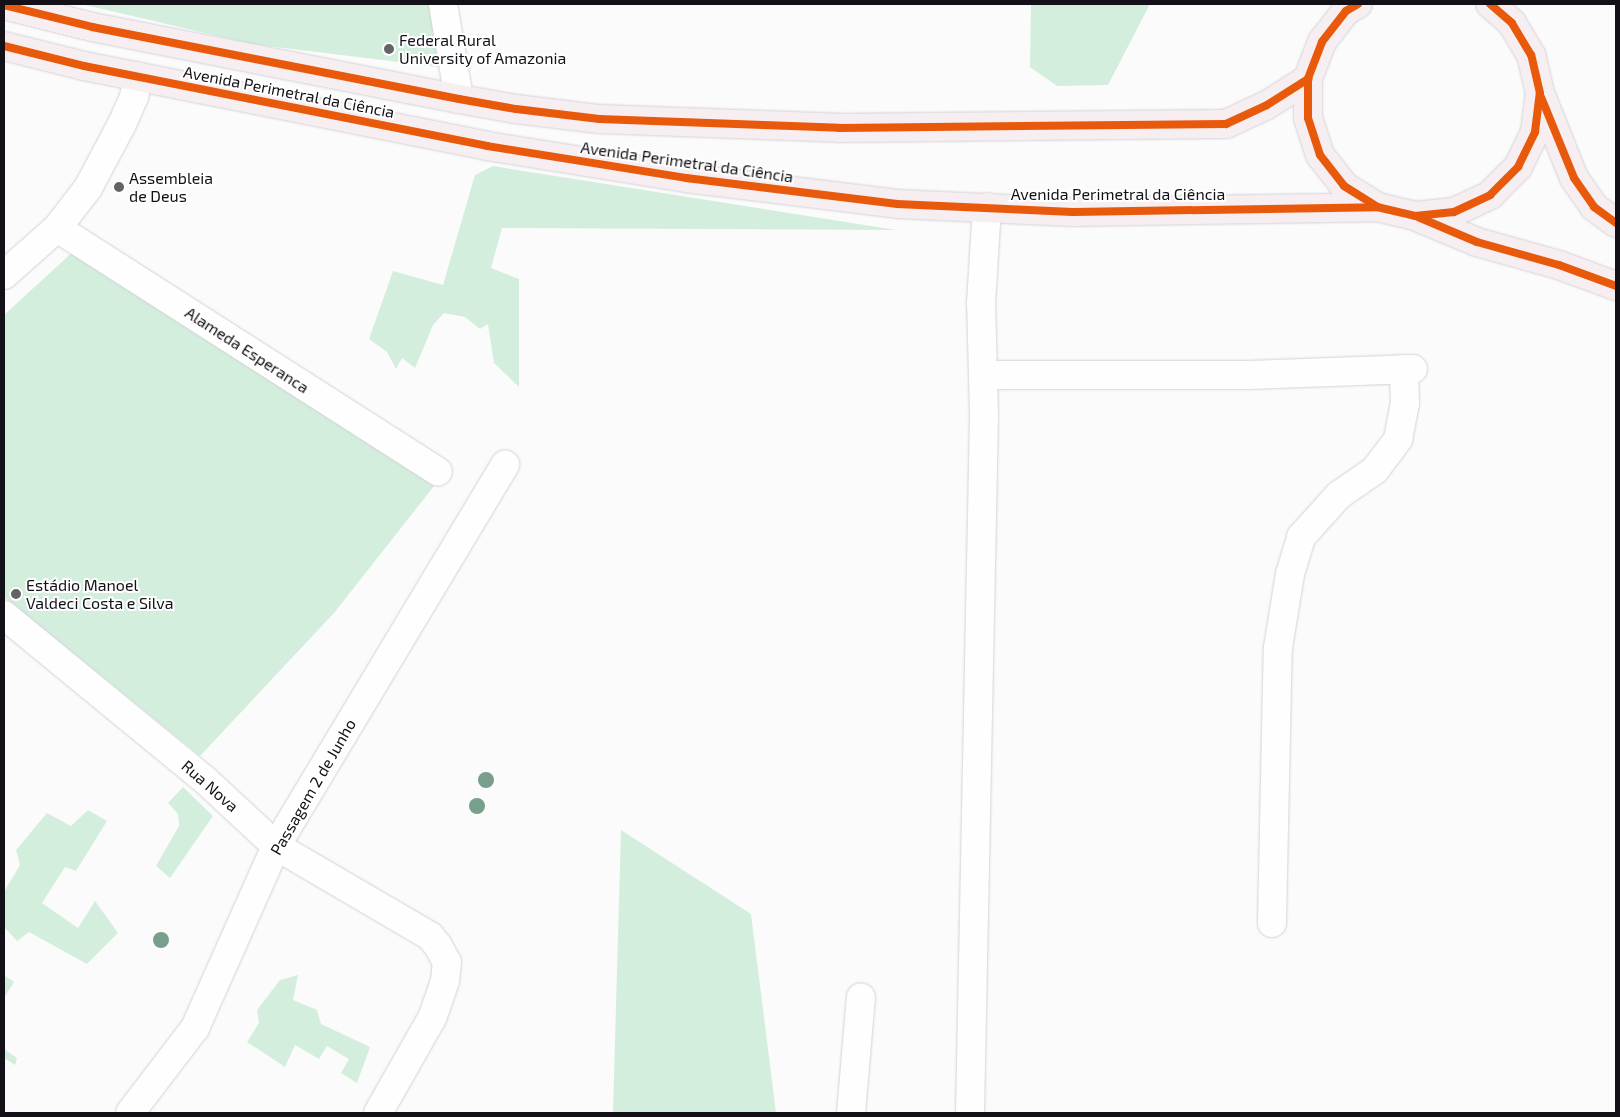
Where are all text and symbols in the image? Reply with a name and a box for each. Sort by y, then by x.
place label: Federal Rural University of Amazonia [399,30,567,68]
marker: Federal Rural University of Amazonia [383,43,395,55]
street label: Avenida Perimetral da Ciência [182,62,396,122]
street label: Avenida Perimetral da Ciência [579,138,795,186]
place label: Assembleia de Deus [129,168,213,206]
marker: Assembleia de Deus [113,181,125,193]
street label: Avenida Perimetral da Ciência [1010,184,1226,204]
street label: Alameda Esperanca [182,303,312,397]
place label: Estádio Manoel Valdeci Costa e Silva [26,575,173,613]
marker: Estádio Manoel Valdeci Costa e Silva [10,588,22,600]
street label: Passagem 2 de Junho [266,715,360,859]
street label: Rua Nova [178,756,242,816]

